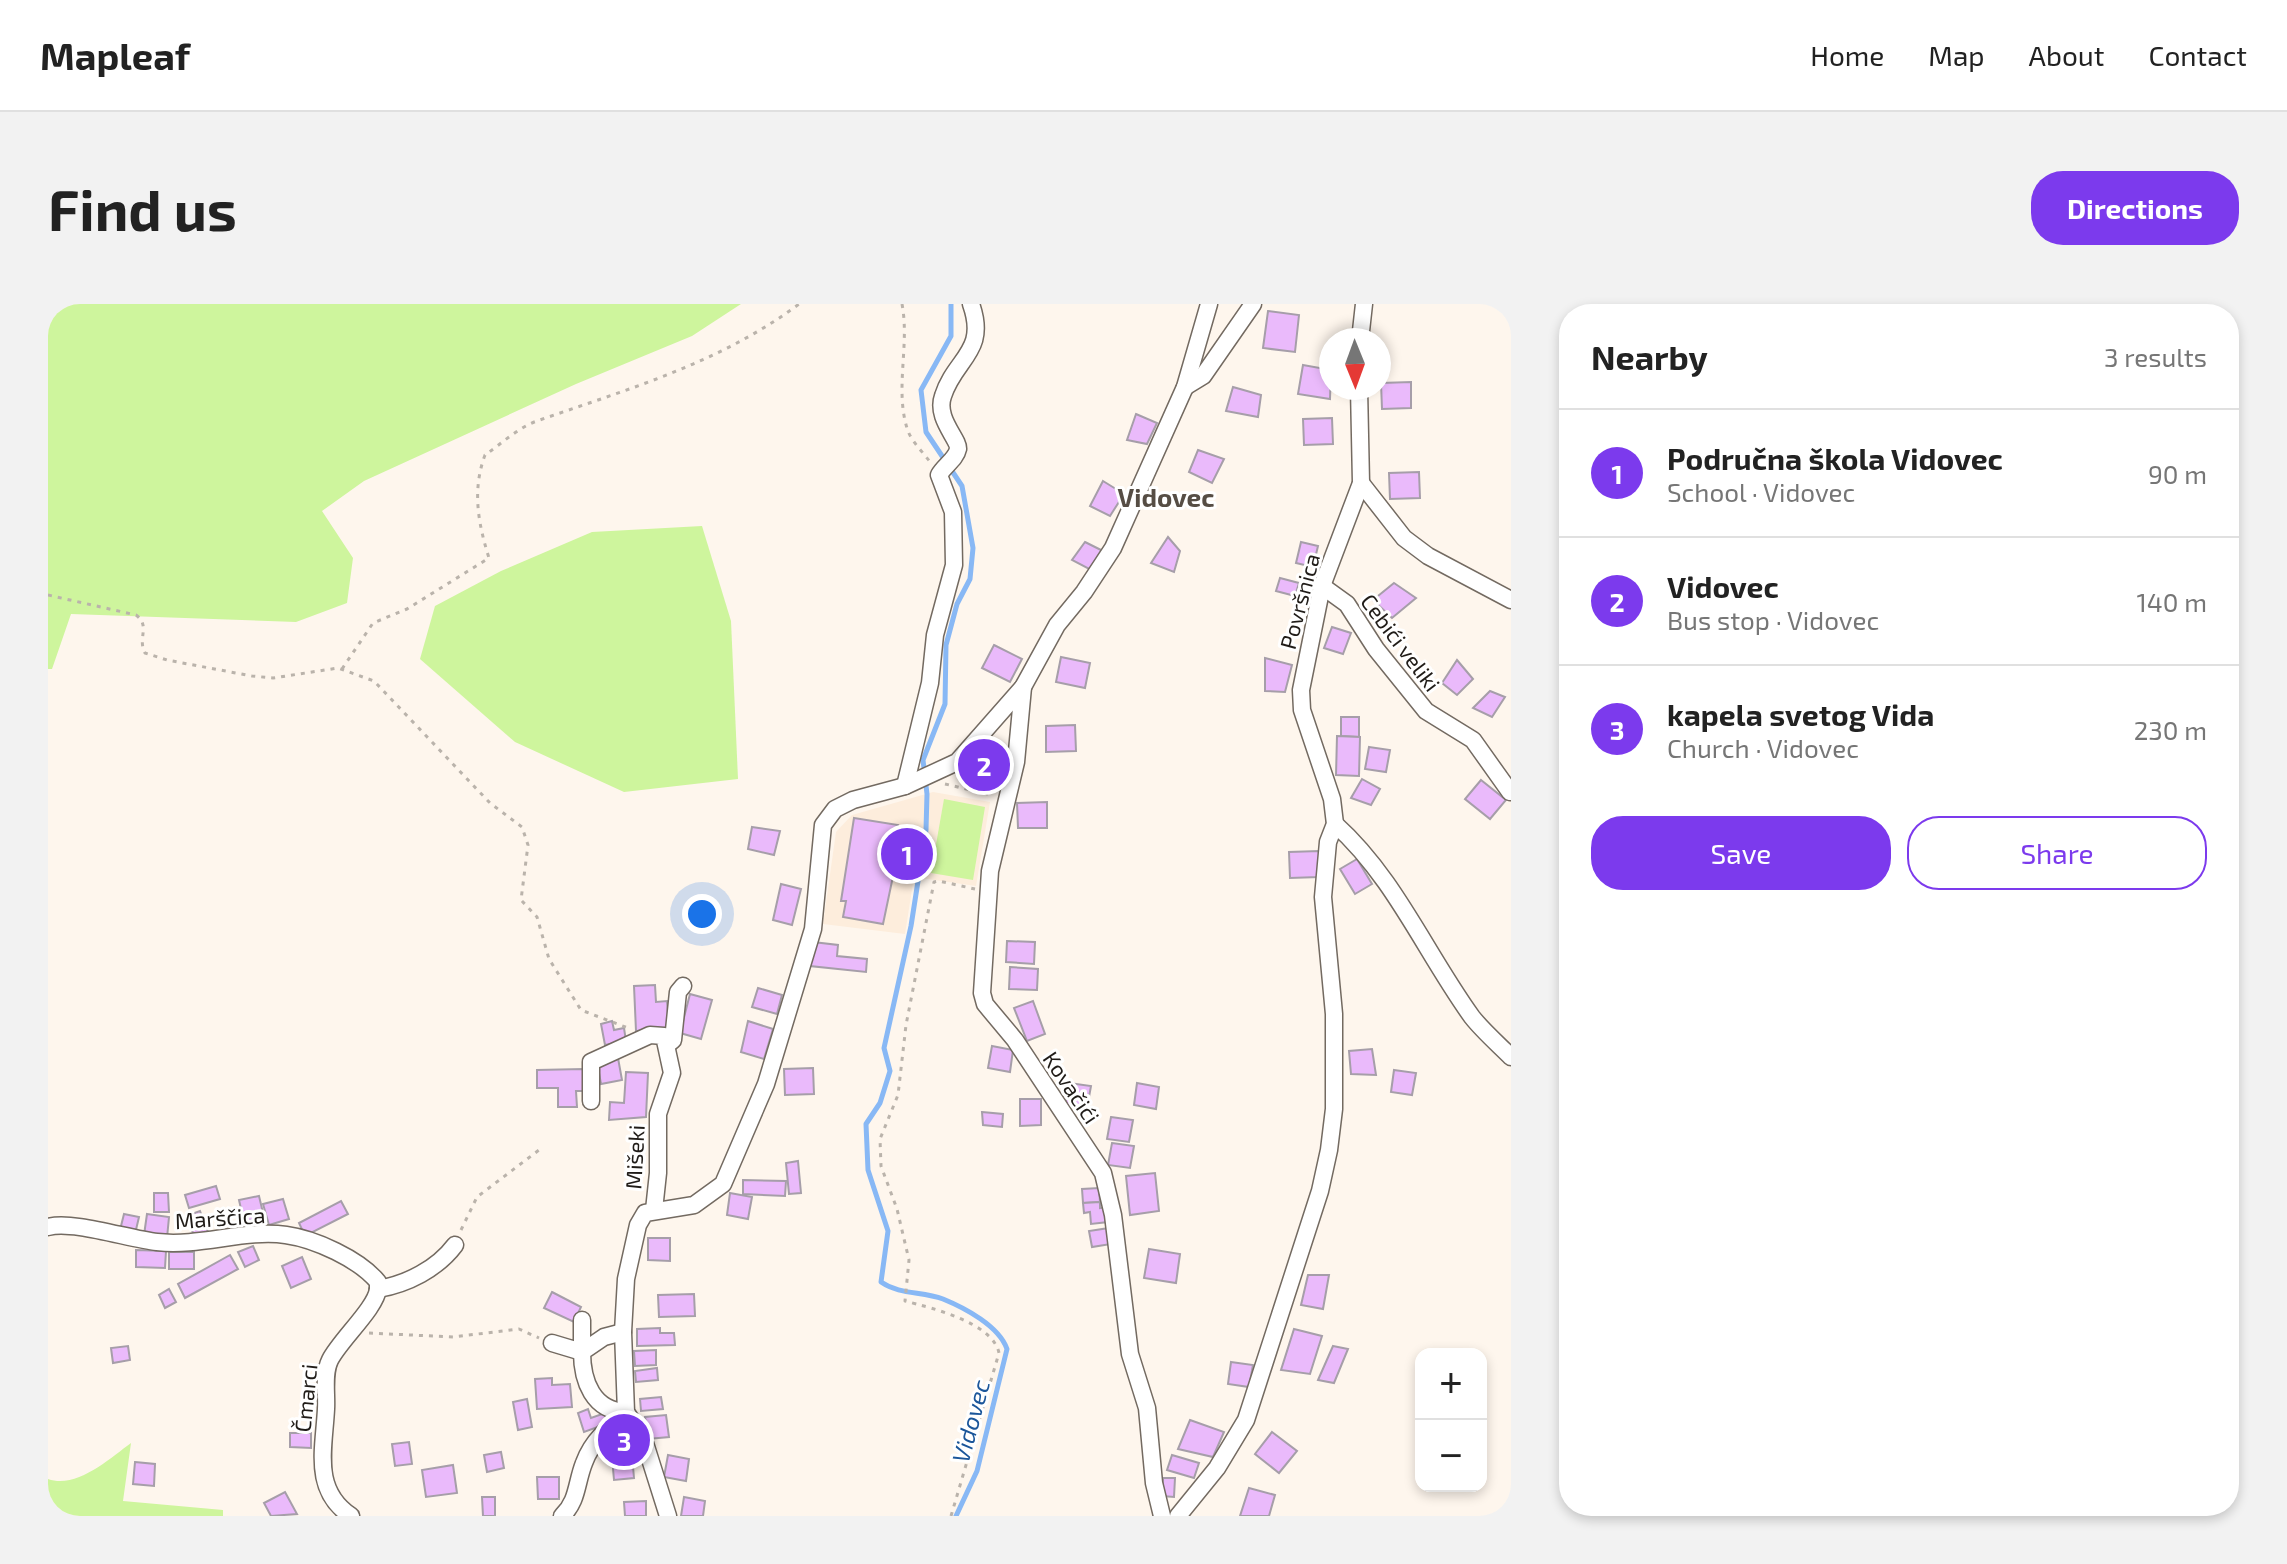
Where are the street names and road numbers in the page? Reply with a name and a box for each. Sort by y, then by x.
street label: Površnica [1274,550,1324,652]
street label: Cebići veliki [1356,588,1446,696]
street label: Kovačići [1039,1046,1105,1128]
street label: Mišeki [619,1124,649,1190]
street label: Marščica [174,1201,266,1233]
street label: Čmarci [288,1363,322,1433]

